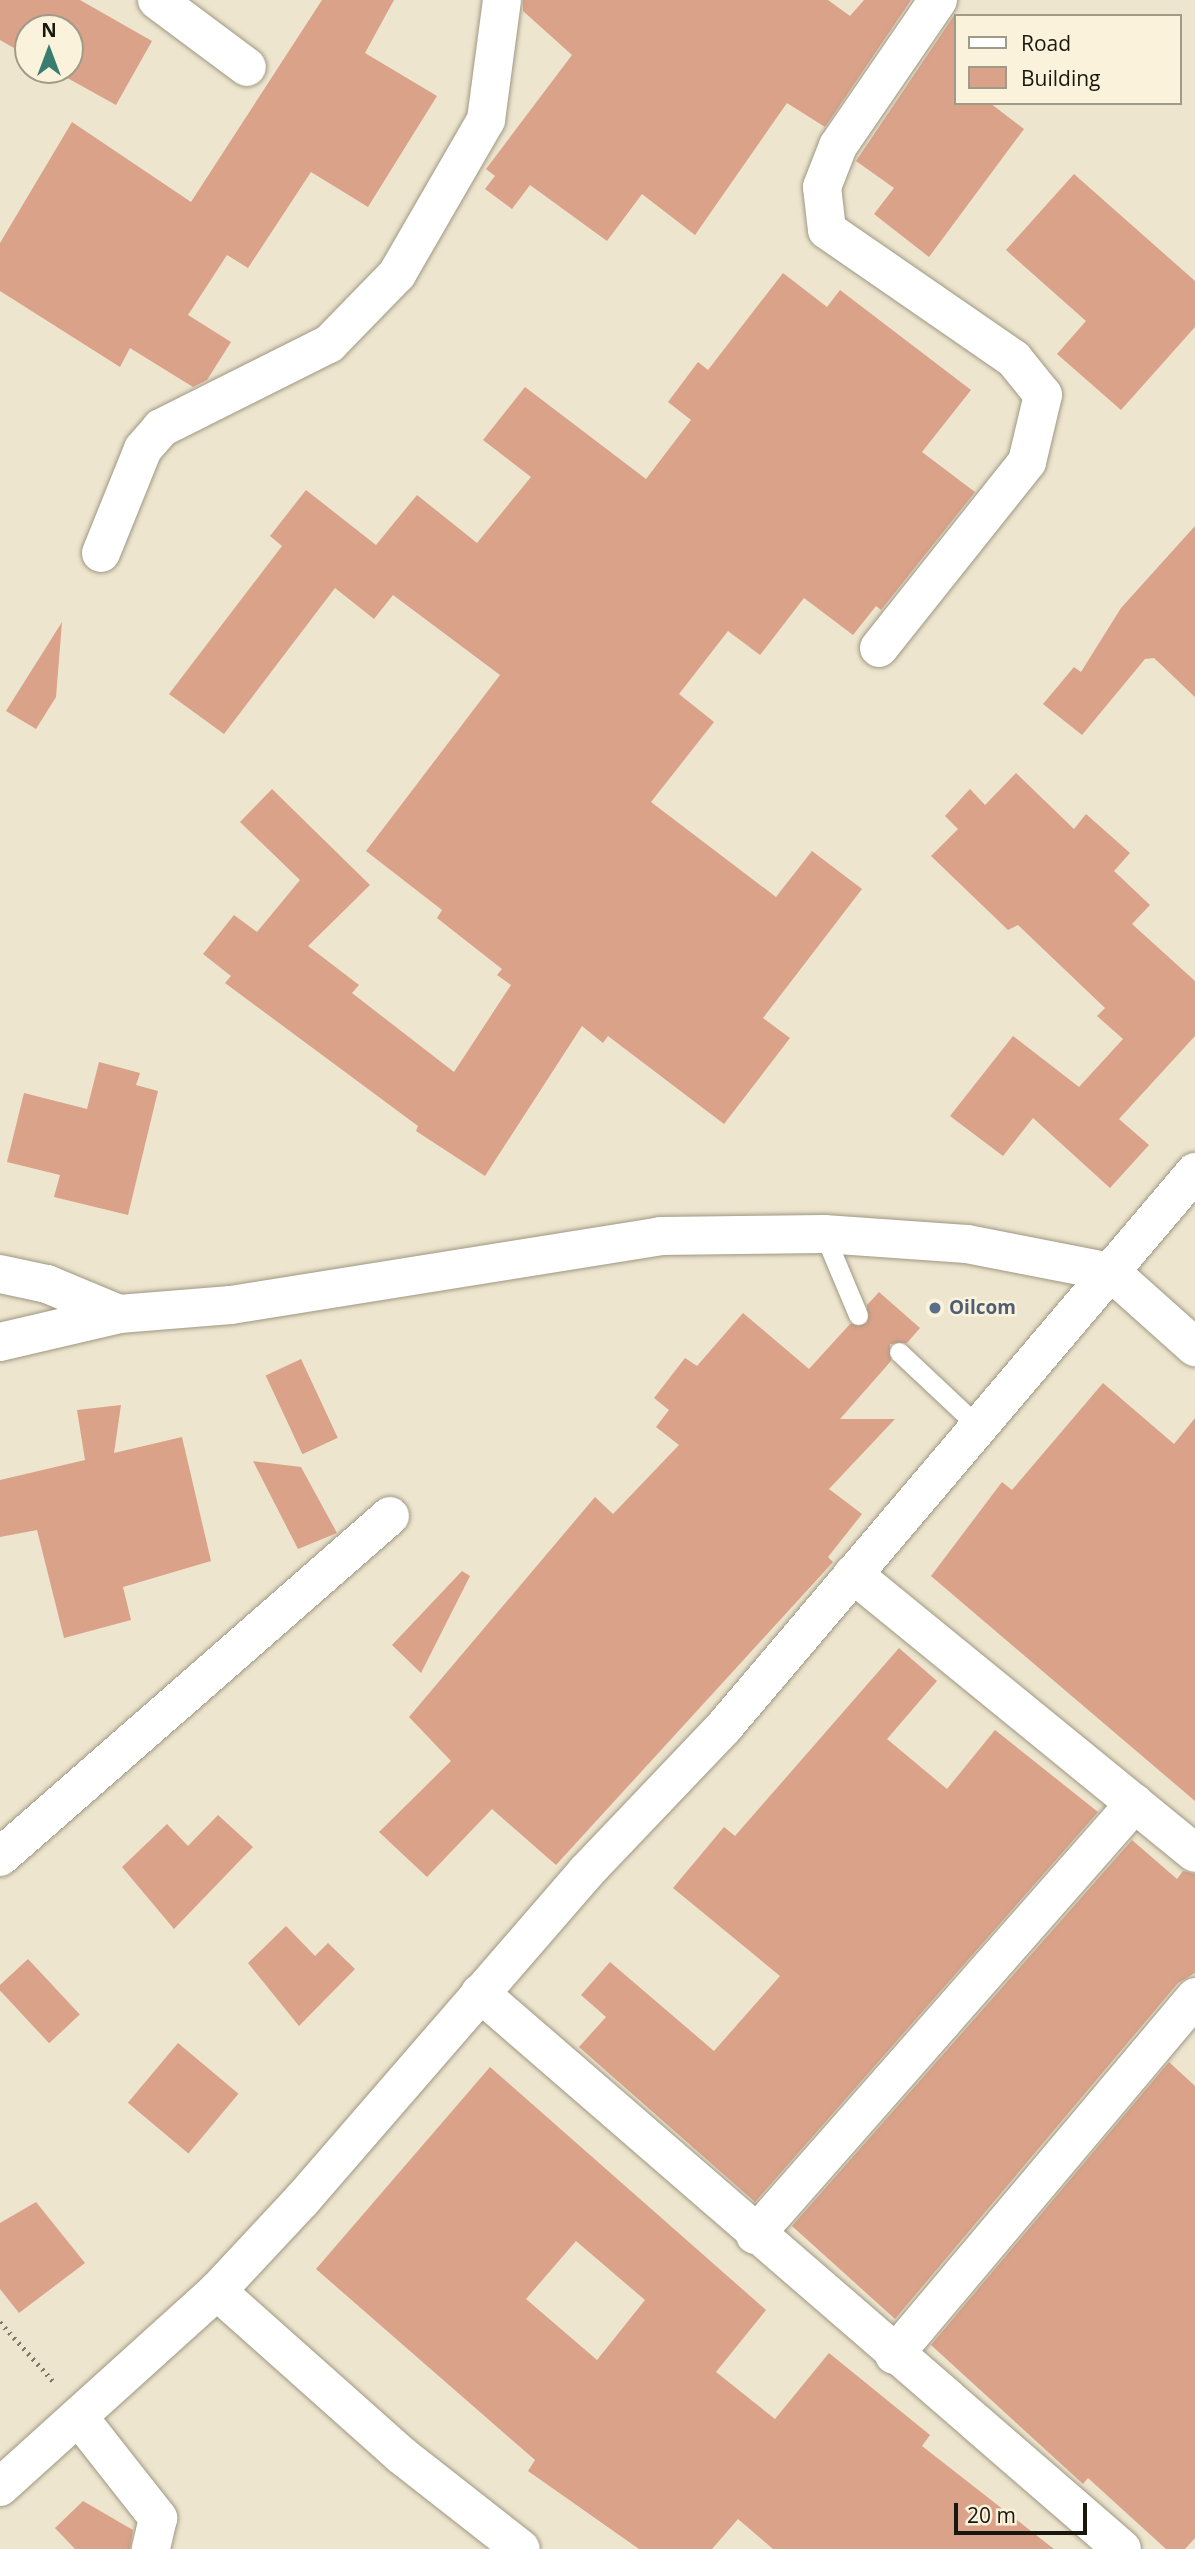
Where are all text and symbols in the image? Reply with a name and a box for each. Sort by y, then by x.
north arrow [14,14,84,84]
legend [954,14,1181,105]
text: N [41,17,57,43]
text: Road [1021,29,1071,57]
text: Building [1021,64,1100,92]
place label: Oilcom [949,1297,1016,1319]
marker: Oilcom [927,1300,943,1316]
scale bar [957,2490,1090,2534]
text: 20 m [967,2501,1016,2529]

